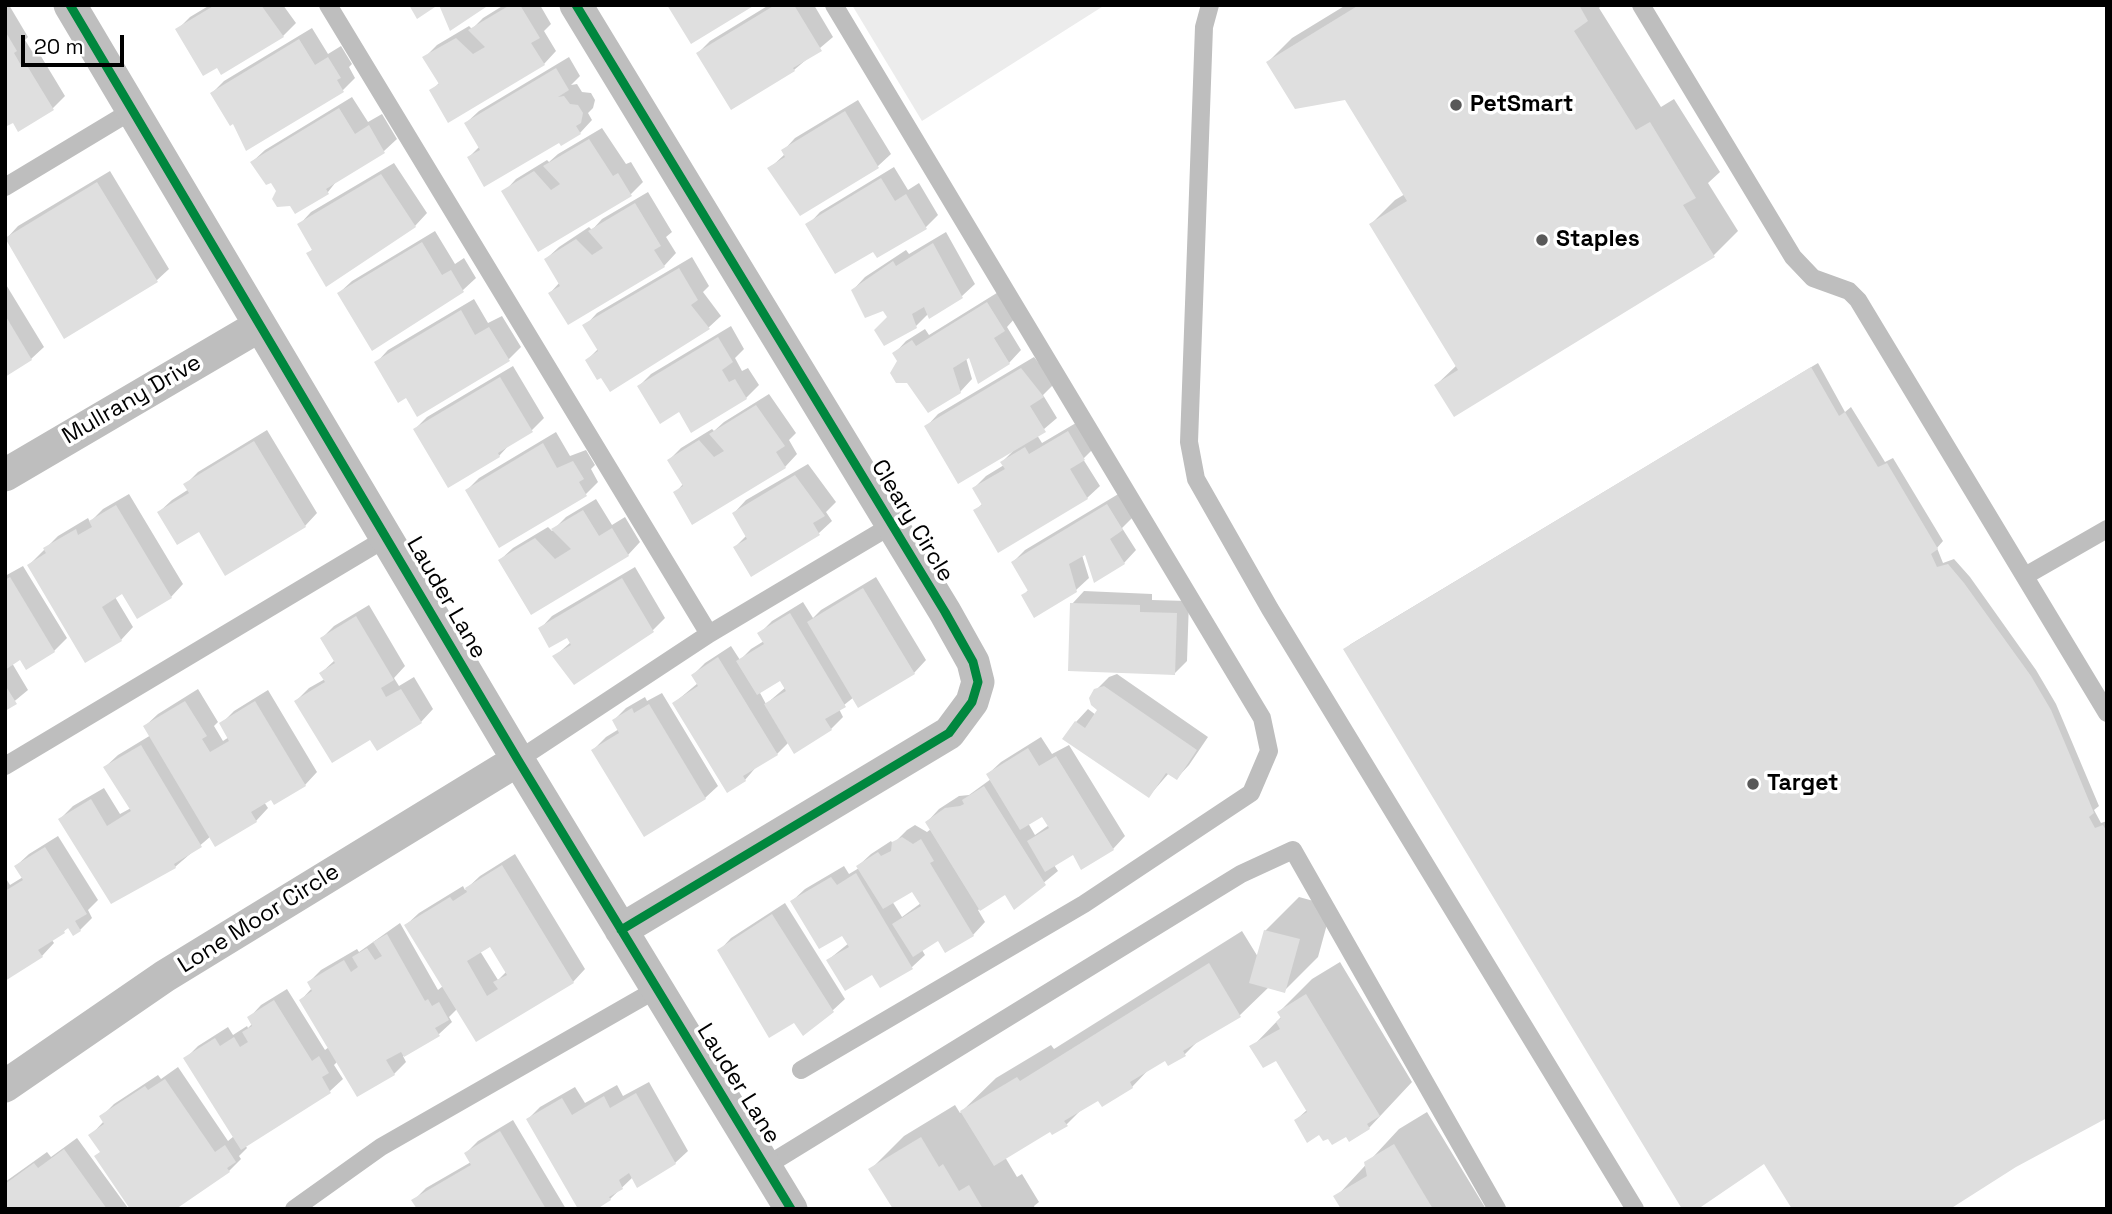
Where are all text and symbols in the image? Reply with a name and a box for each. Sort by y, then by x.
scale bar [24,21,128,65]
text: 20 m [34,33,84,60]
place label: PetSmart [1470,91,1573,119]
marker: PetSmart [1448,97,1464,113]
place label: Staples [1556,226,1640,254]
marker: Staples [1534,232,1550,248]
street label: Mullrany Drive [58,349,206,451]
street label: Cleary Circle [865,455,959,587]
street label: Lauder Lane [400,532,492,664]
place label: Target [1767,770,1839,798]
marker: Target [1745,776,1761,792]
street label: Lone Moor Circle [173,858,345,980]
street label: Lauder Lane [690,1019,786,1149]

